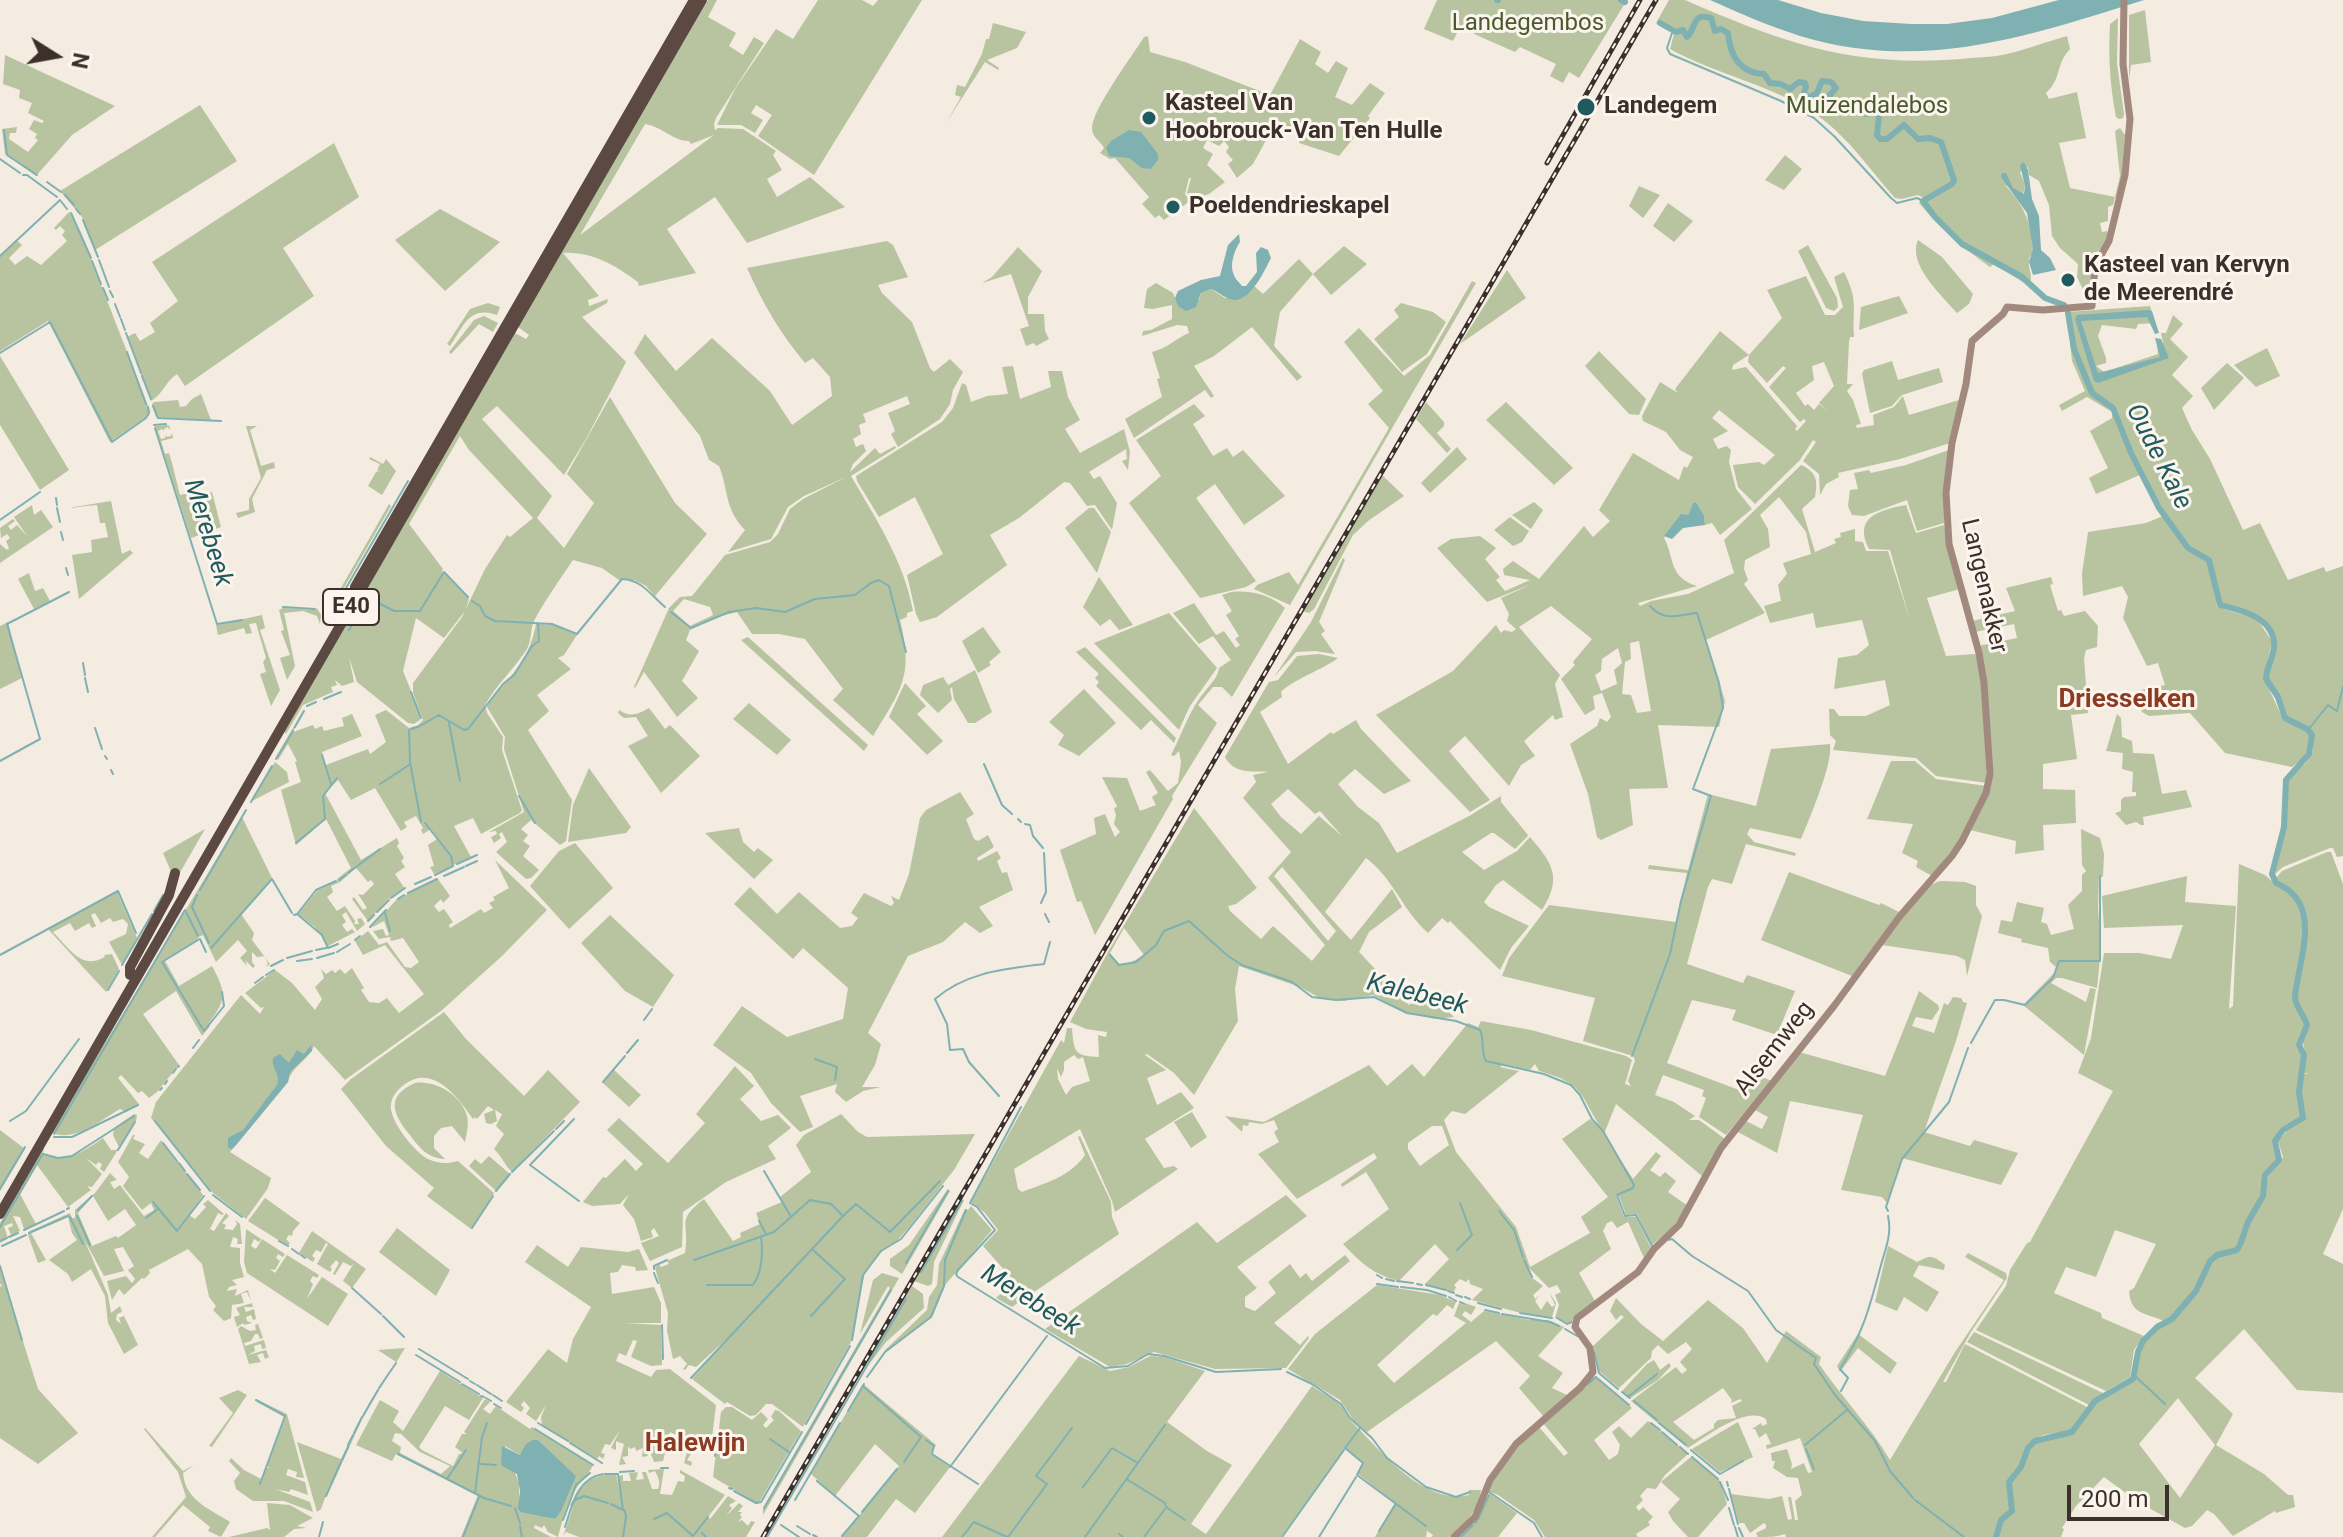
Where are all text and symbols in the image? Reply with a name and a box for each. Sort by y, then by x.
park label: Landegembos [1452,10,1604,38]
north arrow [16,16,96,96]
text: N [66,51,94,71]
place label: Kasteel Van Hoobrouck-Van Ten Hulle [1165,90,1442,146]
place label: Landegem [1604,93,1717,121]
park label: Muizendalebos [1786,93,1948,121]
marker: Landegem [1575,96,1597,118]
marker: Kasteel Van Hoobrouck-Van Ten Hulle [1140,109,1158,127]
place label: Poeldendrieskapel [1189,193,1390,221]
marker: Poeldendrieskapel [1164,198,1182,216]
place label: Kasteel van Kervyn de Meerendré [2084,252,2290,308]
marker: Kasteel van Kervyn de Meerendré [2059,271,2077,289]
water label: Oude Kale [2118,399,2198,515]
water label: Merebeek [176,475,238,591]
street label: Langenakker [1954,516,2012,656]
road number: E40 [323,589,379,625]
district label: Driesselken [2058,684,2196,716]
water label: Kalebeek [1363,967,1471,1023]
street label: Alsemweg [1729,996,1821,1102]
water label: Merebeek [975,1258,1085,1344]
district label: Halewijn [645,1428,745,1460]
scale bar [2071,1469,2173,1519]
text: 200 m [2081,1485,2148,1513]

